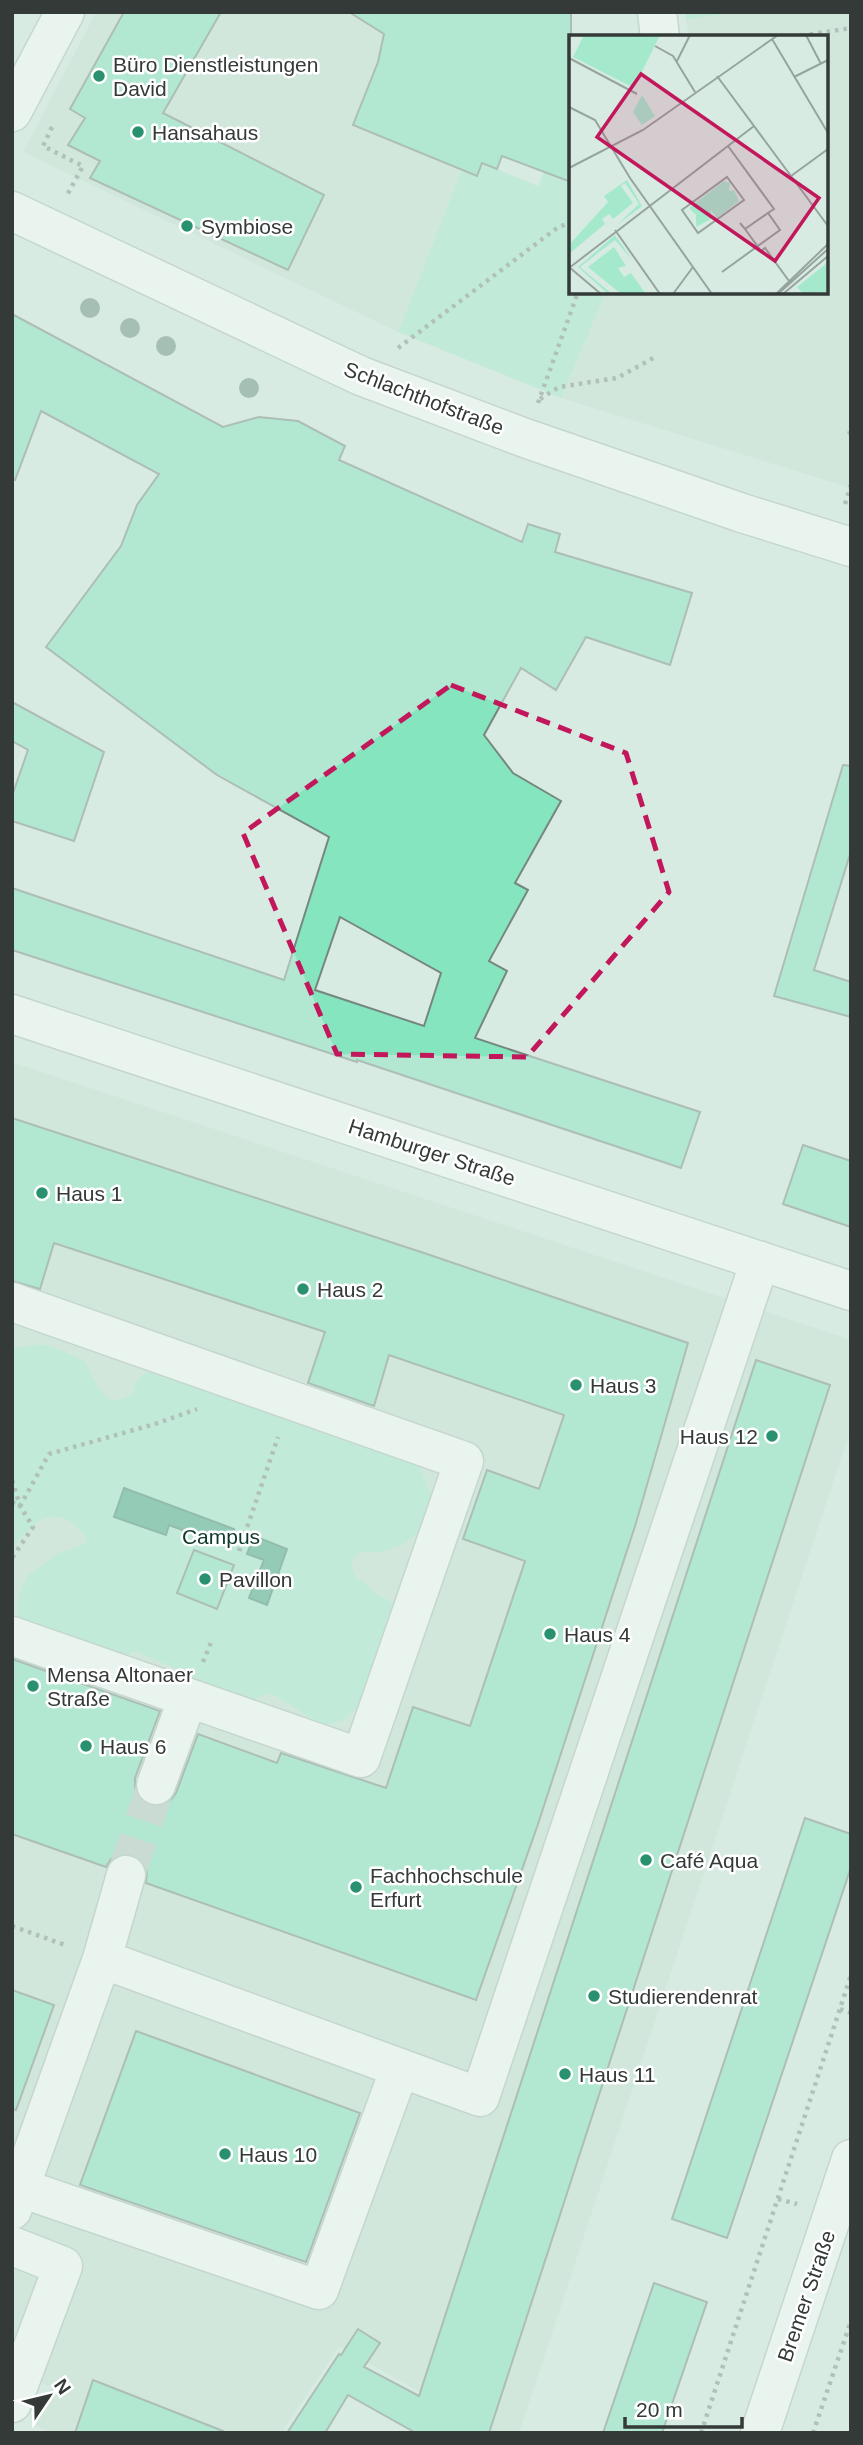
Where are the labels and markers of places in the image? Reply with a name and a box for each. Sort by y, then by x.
place label: Büro Dienstleistungen David [113,53,318,100]
marker: Büro Dienstleistungen David [91,68,107,84]
place label: Hansahaus [152,121,258,144]
marker: Hansahaus [130,124,146,140]
place label: Symbiose [201,215,293,238]
marker: Symbiose [179,218,195,234]
place label: Haus 1 [56,1182,123,1205]
marker: Haus 1 [34,1185,50,1201]
place label: Haus 2 [317,1278,384,1301]
marker: Haus 2 [295,1281,311,1297]
place label: Haus 3 [590,1374,657,1397]
marker: Haus 3 [568,1377,584,1393]
place label: Haus 12 [680,1425,758,1448]
marker: Haus 12 [764,1428,780,1444]
place label: Pavillon [219,1568,293,1591]
marker: Pavillon [197,1571,213,1587]
place label: Haus 4 [564,1623,631,1646]
marker: Haus 4 [542,1626,558,1642]
place label: Mensa Altonaer Straße [47,1663,193,1710]
marker: Mensa Altonaer Straße [25,1678,41,1694]
place label: Haus 6 [100,1735,167,1758]
marker: Haus 6 [78,1738,94,1754]
place label: Café Aqua [660,1849,758,1872]
marker: Café Aqua [638,1852,654,1868]
place label: Fachhochschule Erfurt [370,1864,523,1911]
marker: Fachhochschule Erfurt [348,1879,364,1895]
place label: Studierendenrat [608,1985,758,2008]
marker: Studierendenrat [586,1988,602,2004]
place label: Haus 11 [579,2063,656,2086]
marker: Haus 11 [557,2066,573,2082]
place label: Haus 10 [239,2143,317,2166]
marker: Haus 10 [217,2146,233,2162]

